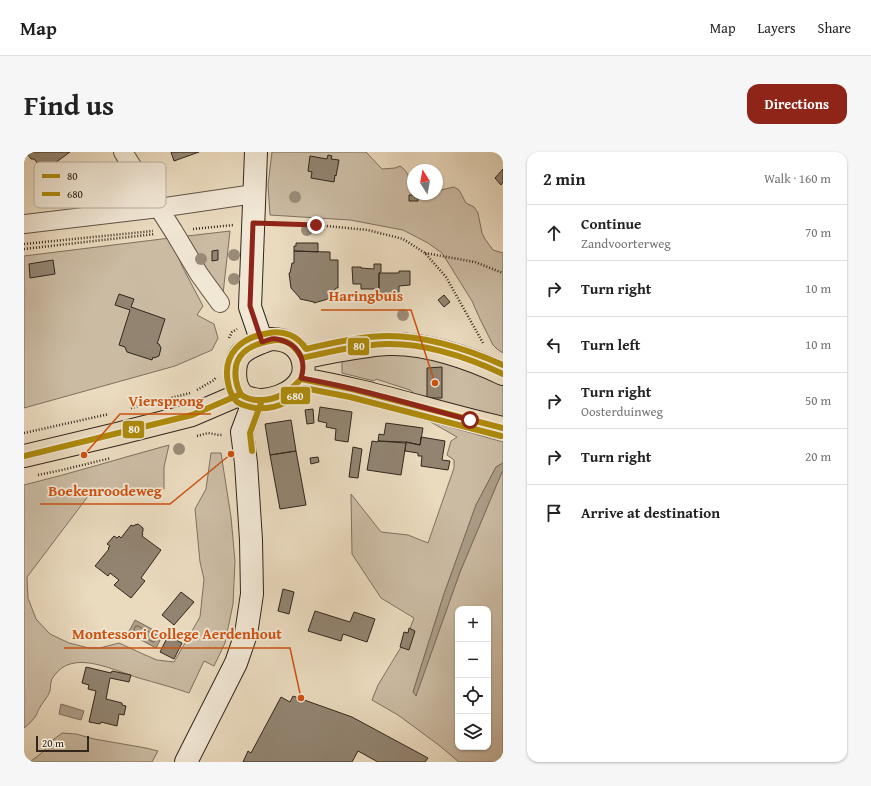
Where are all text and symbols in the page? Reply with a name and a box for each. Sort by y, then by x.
text: Map [20,14,57,42]
text: Map [710,18,736,38]
text: Layers [758,18,796,38]
text: Share [818,18,851,38]
text: Find us [24,84,114,125]
button: Directions [747,84,847,124]
legend [34,162,166,208]
north arrow [407,164,443,200]
text: 2 min [543,166,585,191]
text: 80 [67,168,78,184]
text: Walk · 160 m [764,169,831,188]
text: 680 [67,186,83,202]
text: Continue [581,213,642,234]
route end [307,216,325,234]
icon: ahead [543,222,565,244]
text: 70 m [805,223,831,242]
text: Zandvoorterweg [581,234,671,253]
icon: right [543,278,565,300]
text: Turn right [581,278,652,299]
text: 10 m [805,279,831,298]
callout: Haringbuis [321,283,411,310]
text: Haringbuis [329,285,403,306]
icon: left [543,334,565,356]
text: Turn left [581,334,640,355]
text: 10 m [805,335,831,354]
line badge: 80 [347,337,370,356]
text: 80 [353,338,365,354]
text: Turn right [581,381,652,402]
line badge: 680 [280,386,311,405]
callout: Viersprong [120,387,211,414]
text: 680 [286,388,304,404]
text: Viersprong [128,390,204,411]
icon: right [543,390,565,412]
text: 50 m [805,391,831,410]
text: Oosterduinweg [581,402,663,421]
route start [461,411,479,429]
line badge: 80 [122,420,145,439]
text: 80 [128,421,140,437]
icon: right [543,446,565,468]
text: Turn right [581,446,652,467]
text: 20 m [805,447,831,466]
callout: Boekenroodeweg [40,477,170,504]
text: Boekenroodeweg [48,480,162,501]
icon: arrive [543,502,565,524]
text: Arrive at destination [581,502,720,523]
map controls [455,606,491,750]
button: + [455,606,491,642]
callout: Montessori College Aerdenhout [64,621,290,648]
text: Montessori College Aerdenhout [72,623,282,644]
button: − [455,642,491,678]
button: locate [455,678,491,714]
button: layers [455,714,491,750]
scale bar [36,734,89,753]
text: 20 m [42,735,64,751]

